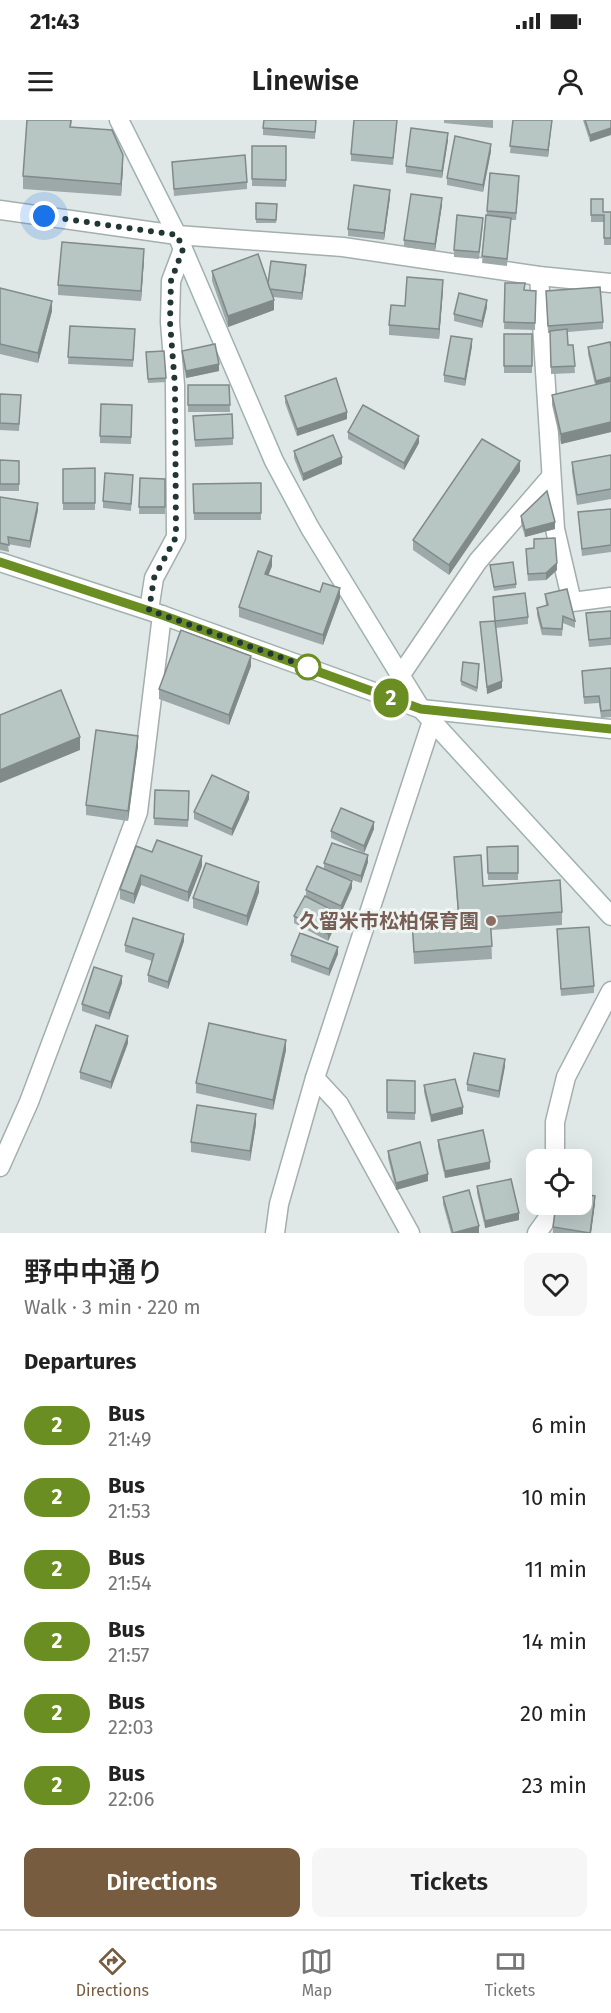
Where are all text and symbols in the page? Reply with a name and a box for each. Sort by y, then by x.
text: 21:43 [30,8,80,35]
icon: menu [24,65,57,98]
text: Linewise [252,65,359,97]
icon: person [554,65,587,98]
your location [29,201,59,231]
unlabelled marker [295,654,321,680]
line badge: 2 [372,678,410,718]
text: 2 [386,685,396,711]
place label: 久留米市松柏保育園 [299,909,479,933]
marker: 久留米市松柏保育園 [484,914,498,928]
map controls [526,1149,592,1215]
button: locate [526,1149,592,1215]
button: heart [524,1253,587,1316]
text: 野中中通り [24,1256,164,1289]
text: Walk · 3 min · 220 m [24,1295,201,1319]
text: Departures [24,1348,136,1375]
text: Bus [108,1400,145,1427]
text: 2 [52,1412,62,1438]
text: 6 min [531,1412,587,1439]
text: 21:49 [108,1427,152,1451]
text: Bus [108,1472,145,1499]
text: 2 [52,1484,62,1510]
text: 10 min [521,1484,587,1511]
text: 21:53 [108,1499,151,1523]
text: Bus [108,1544,145,1571]
text: 2 [52,1556,62,1582]
text: 11 min [524,1556,587,1583]
text: 21:54 [108,1571,152,1595]
text: Bus [108,1616,145,1643]
text: 2 [52,1628,62,1654]
text: 14 min [522,1628,587,1655]
text: 21:57 [108,1643,149,1667]
text: Bus [108,1688,145,1715]
text: 2 [52,1700,62,1726]
text: 20 min [520,1700,587,1727]
text: 22:03 [108,1715,154,1739]
text: Bus [108,1760,145,1787]
text: 2 [52,1772,62,1798]
text: 23 min [521,1772,587,1799]
text: 22:06 [108,1787,154,1811]
button: Directions [24,1848,300,1917]
button: Tickets [312,1848,587,1917]
tab: Directions [76,1945,149,2000]
tab: Map [300,1945,333,2000]
tab: Tickets [485,1945,535,2000]

